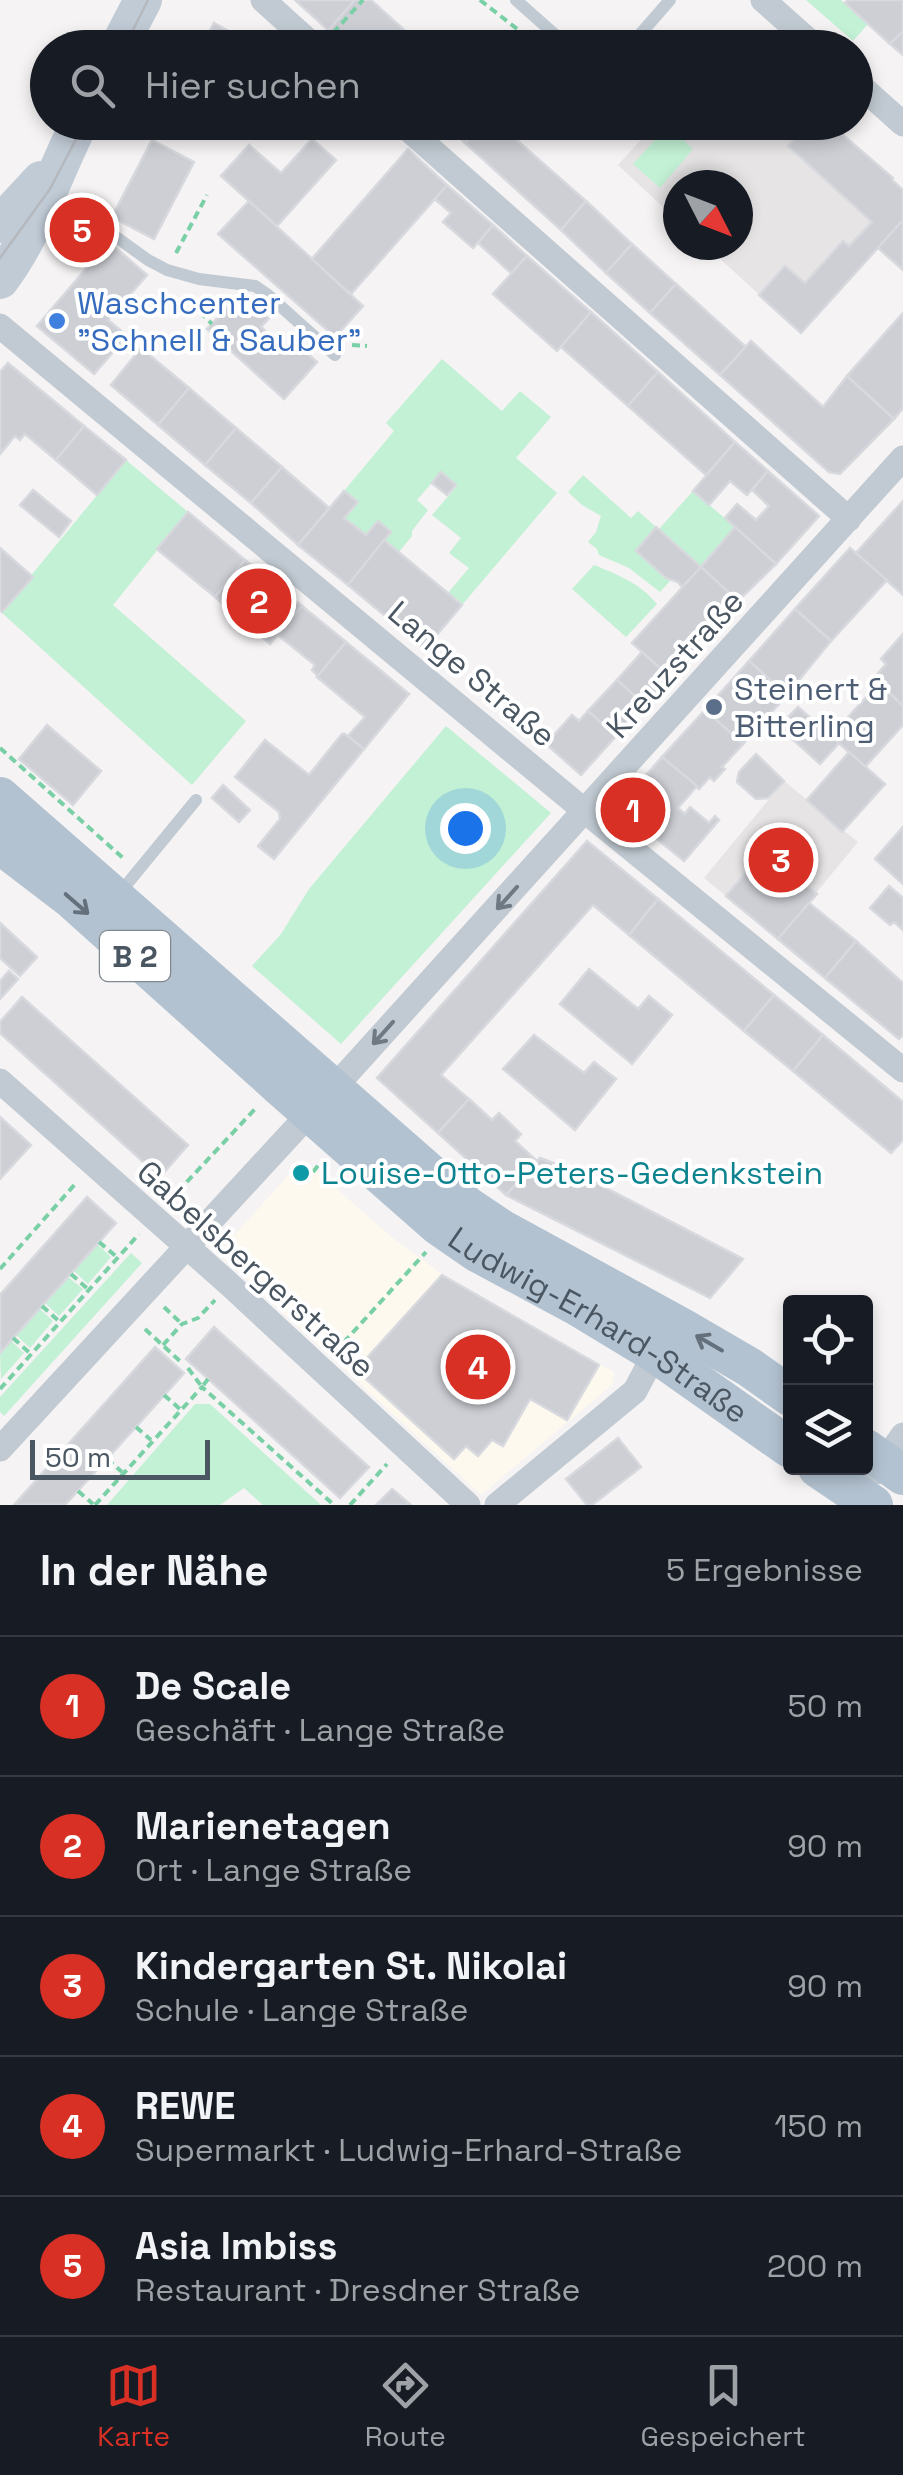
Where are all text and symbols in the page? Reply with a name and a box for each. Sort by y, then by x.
search box [30,30,873,140]
icon: search [65,58,120,113]
text: Hier suchen [145,61,361,109]
north arrow [663,170,753,260]
pin: 5 [49,192,114,268]
place label: Waschcenter "Schnell & Sauber" [77,283,361,360]
marker: Waschcenter "Schnell & Sauber" [46,310,68,332]
pin: 2 [226,564,292,638]
street label: Kreuzstraße [598,581,752,747]
street label: Lange Straße [380,592,564,756]
place label: Steinert & Bitterling [734,669,887,746]
marker: Steinert & Bitterling [703,696,725,718]
pin: 1 [600,772,666,848]
your location [440,803,491,854]
pin: 3 [748,822,814,898]
one-way arrow [495,885,519,909]
one-way arrow [64,892,89,915]
road number: B 2 [100,931,170,981]
one-way arrow [372,1020,395,1045]
street label: Gabelsbergerstraße [129,1152,383,1386]
place label: Louise-Otto-Peters-Gedenkstein [321,1153,823,1193]
marker: Louise-Otto-Peters-Gedenkstein [290,1162,312,1184]
street label: Ludwig-Erhard-Straße [441,1218,756,1432]
map controls [783,1295,873,1475]
button: locate [783,1295,873,1385]
pin: 4 [446,1330,510,1404]
one-way arrow [695,1333,723,1353]
button: layers [783,1385,873,1475]
scale bar [30,1435,210,1480]
text: 50 m [45,1439,111,1475]
text: In der Nähe [40,1544,268,1597]
text: 5 Ergebnisse [666,1550,863,1590]
text: De Scale [135,1662,291,1710]
text: 1 [65,1686,80,1726]
text: 50 m [788,1686,863,1726]
text: Geschäft · Lange Straße [135,1710,505,1750]
text: Marienetagen [135,1802,391,1850]
text: 2 [63,1826,82,1866]
text: 90 m [787,1826,863,1866]
text: Ort · Lange Straße [135,1850,412,1890]
text: Kindergarten St. Nikolai [135,1942,567,1990]
text: 3 [63,1966,82,2006]
text: 90 m [787,1966,863,2006]
text: Schule · Lange Straße [135,1990,468,2030]
text: REWE [135,2082,235,2130]
text: 4 [62,2106,83,2146]
text: 150 m [774,2106,863,2146]
text: Supermarkt · Ludwig-Erhard-Straße [135,2130,682,2170]
text: Asia Imbiss [135,2222,337,2270]
text: 5 [63,2246,82,2286]
text: 200 m [767,2246,863,2286]
text: Restaurant · Dresdner Straße [135,2270,580,2310]
tab: Karte [97,2358,170,2454]
tab: Route [365,2358,446,2454]
tab: Gespeichert [640,2358,806,2454]

